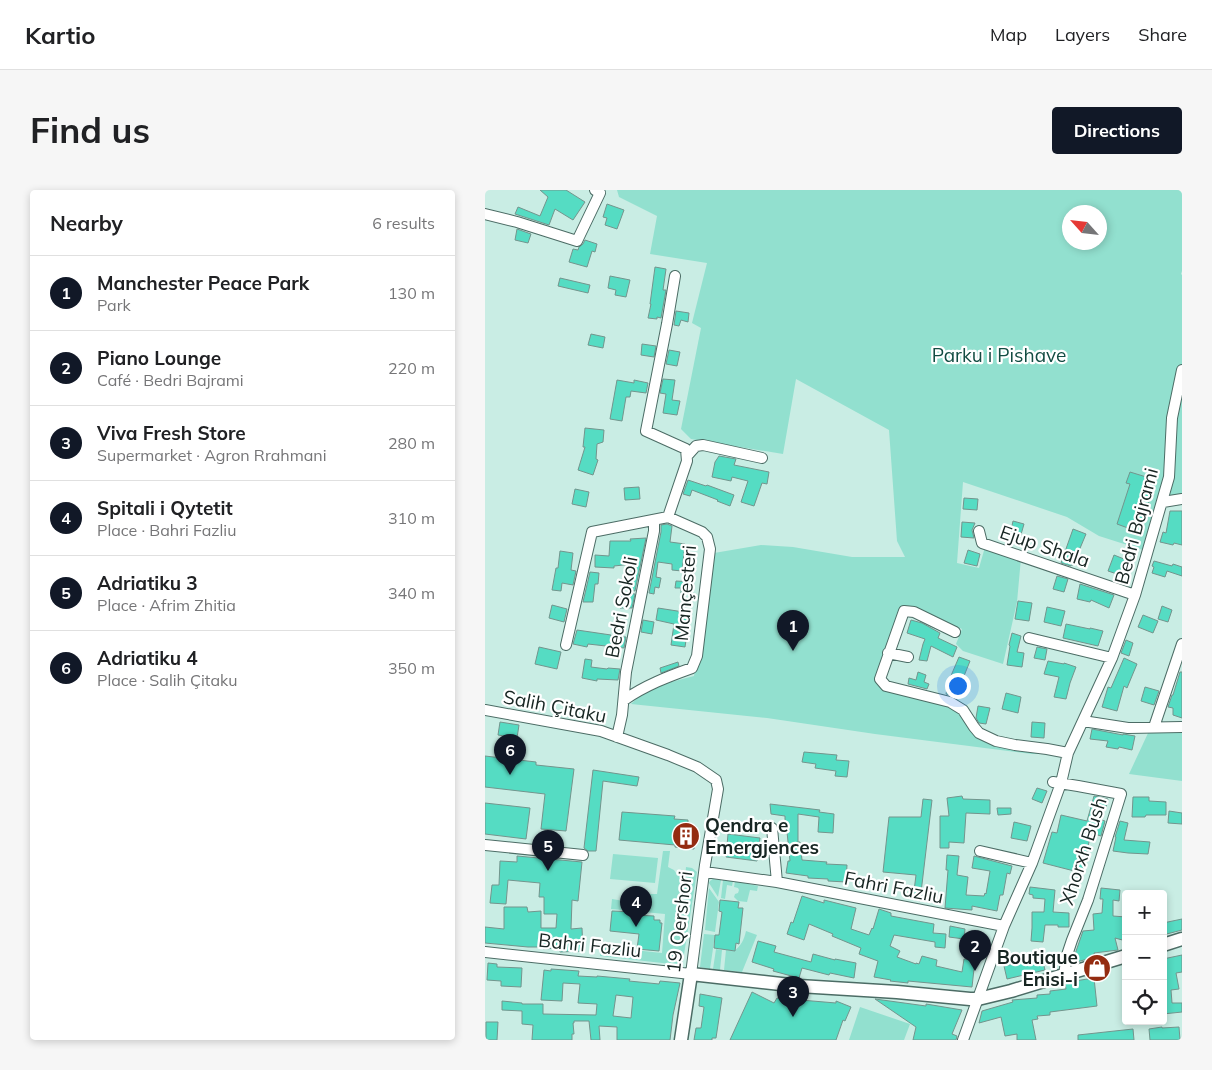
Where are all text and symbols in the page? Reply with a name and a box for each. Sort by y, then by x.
text: Kartio [25,20,96,50]
text: Map [990,23,1027,46]
text: Layers [1055,23,1110,46]
text: Share [1138,23,1187,46]
button: Directions [1052,107,1182,154]
text: Find us [30,108,150,152]
north arrow [1062,205,1107,250]
text: Nearby [50,210,123,236]
text: 6 results [372,213,435,233]
text: Manchester Peace Park [97,271,309,295]
text: 1 [61,283,71,303]
text: 130 m [388,283,435,303]
text: Park [97,295,131,315]
park label: Parku i Pishave [932,343,1066,367]
text: Piano Lounge [97,346,221,370]
text: 2 [61,358,71,378]
text: 220 m [388,358,435,378]
text: Café · Bedri Bajrami [97,370,244,390]
text: Viva Fresh Store [97,421,246,445]
text: 3 [61,433,71,453]
text: 280 m [388,433,435,453]
text: Supermarket · Agron Rrahmani [97,445,326,465]
street label: Bedri Bajrami [1109,465,1163,587]
text: Spitali i Qytetit [97,496,233,520]
text: 4 [61,508,71,528]
text: 310 m [388,508,435,528]
street label: Ejup Shala [997,519,1093,573]
text: Place · Bahri Fazliu [97,520,236,540]
street label: Mançesteri [669,544,701,642]
street label: Bedri Sokoli [599,554,643,660]
text: Adriatiku 3 [97,571,198,595]
text: 5 [61,583,71,603]
text: 340 m [388,583,435,603]
text: Place · Afrim Zhitia [97,595,236,615]
pin: 1 [777,610,809,651]
text: Adriatiku 4 [97,646,198,670]
text: 6 [61,658,71,678]
text: 350 m [388,658,435,678]
text: Place · Salih Çitaku [97,670,238,690]
your location [945,673,971,699]
street label: Salih Çitaku [501,684,609,728]
pin: 6 [494,734,526,775]
street label: Xhorxh Bush [1054,794,1112,908]
place label: Qendra e Emergjences [705,813,819,859]
building icon: Qendra e Emergjences [671,821,701,851]
pin: 5 [532,830,564,871]
street label: Fahri Fazliu [842,866,946,908]
street label: 19 Qershori [661,870,697,974]
pin: 4 [620,886,652,927]
map controls [1122,890,1167,1025]
button: + [1122,890,1167,935]
street label: Bahri Fazliu [537,928,643,962]
pin: 2 [959,930,991,971]
button: − [1122,935,1167,980]
place label: Boutique Enisi-i [997,945,1078,991]
shop icon: Boutique Enisi-i [1082,953,1112,983]
pin: 3 [777,976,809,1017]
button: locate [1122,980,1167,1025]

